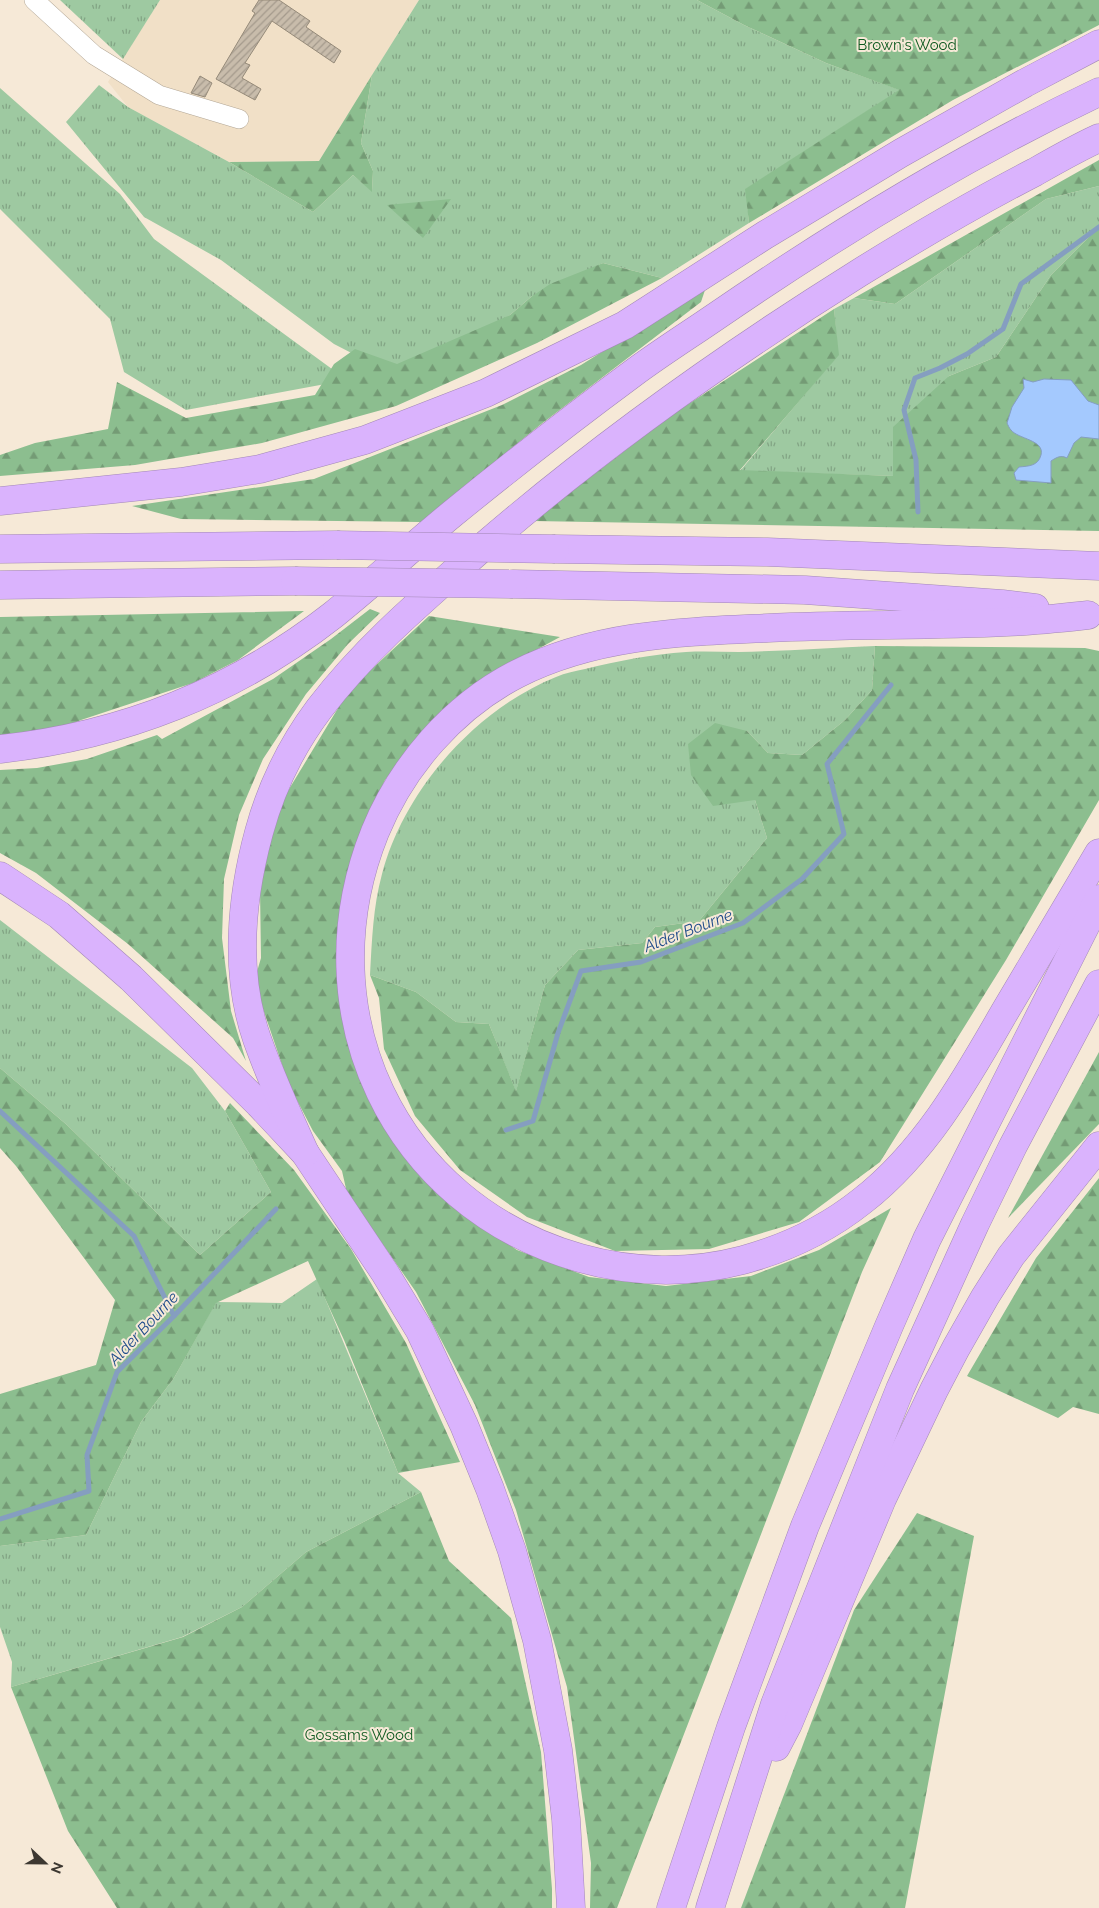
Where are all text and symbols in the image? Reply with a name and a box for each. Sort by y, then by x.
park label: Brown's Wood [857,36,957,54]
water label: Alder Bourne [640,905,736,956]
water label: Alder Bourne [104,1287,182,1370]
park label: Gossams Wood [305,1726,413,1744]
north arrow [20,1838,70,1888]
text: N [48,1860,66,1876]

